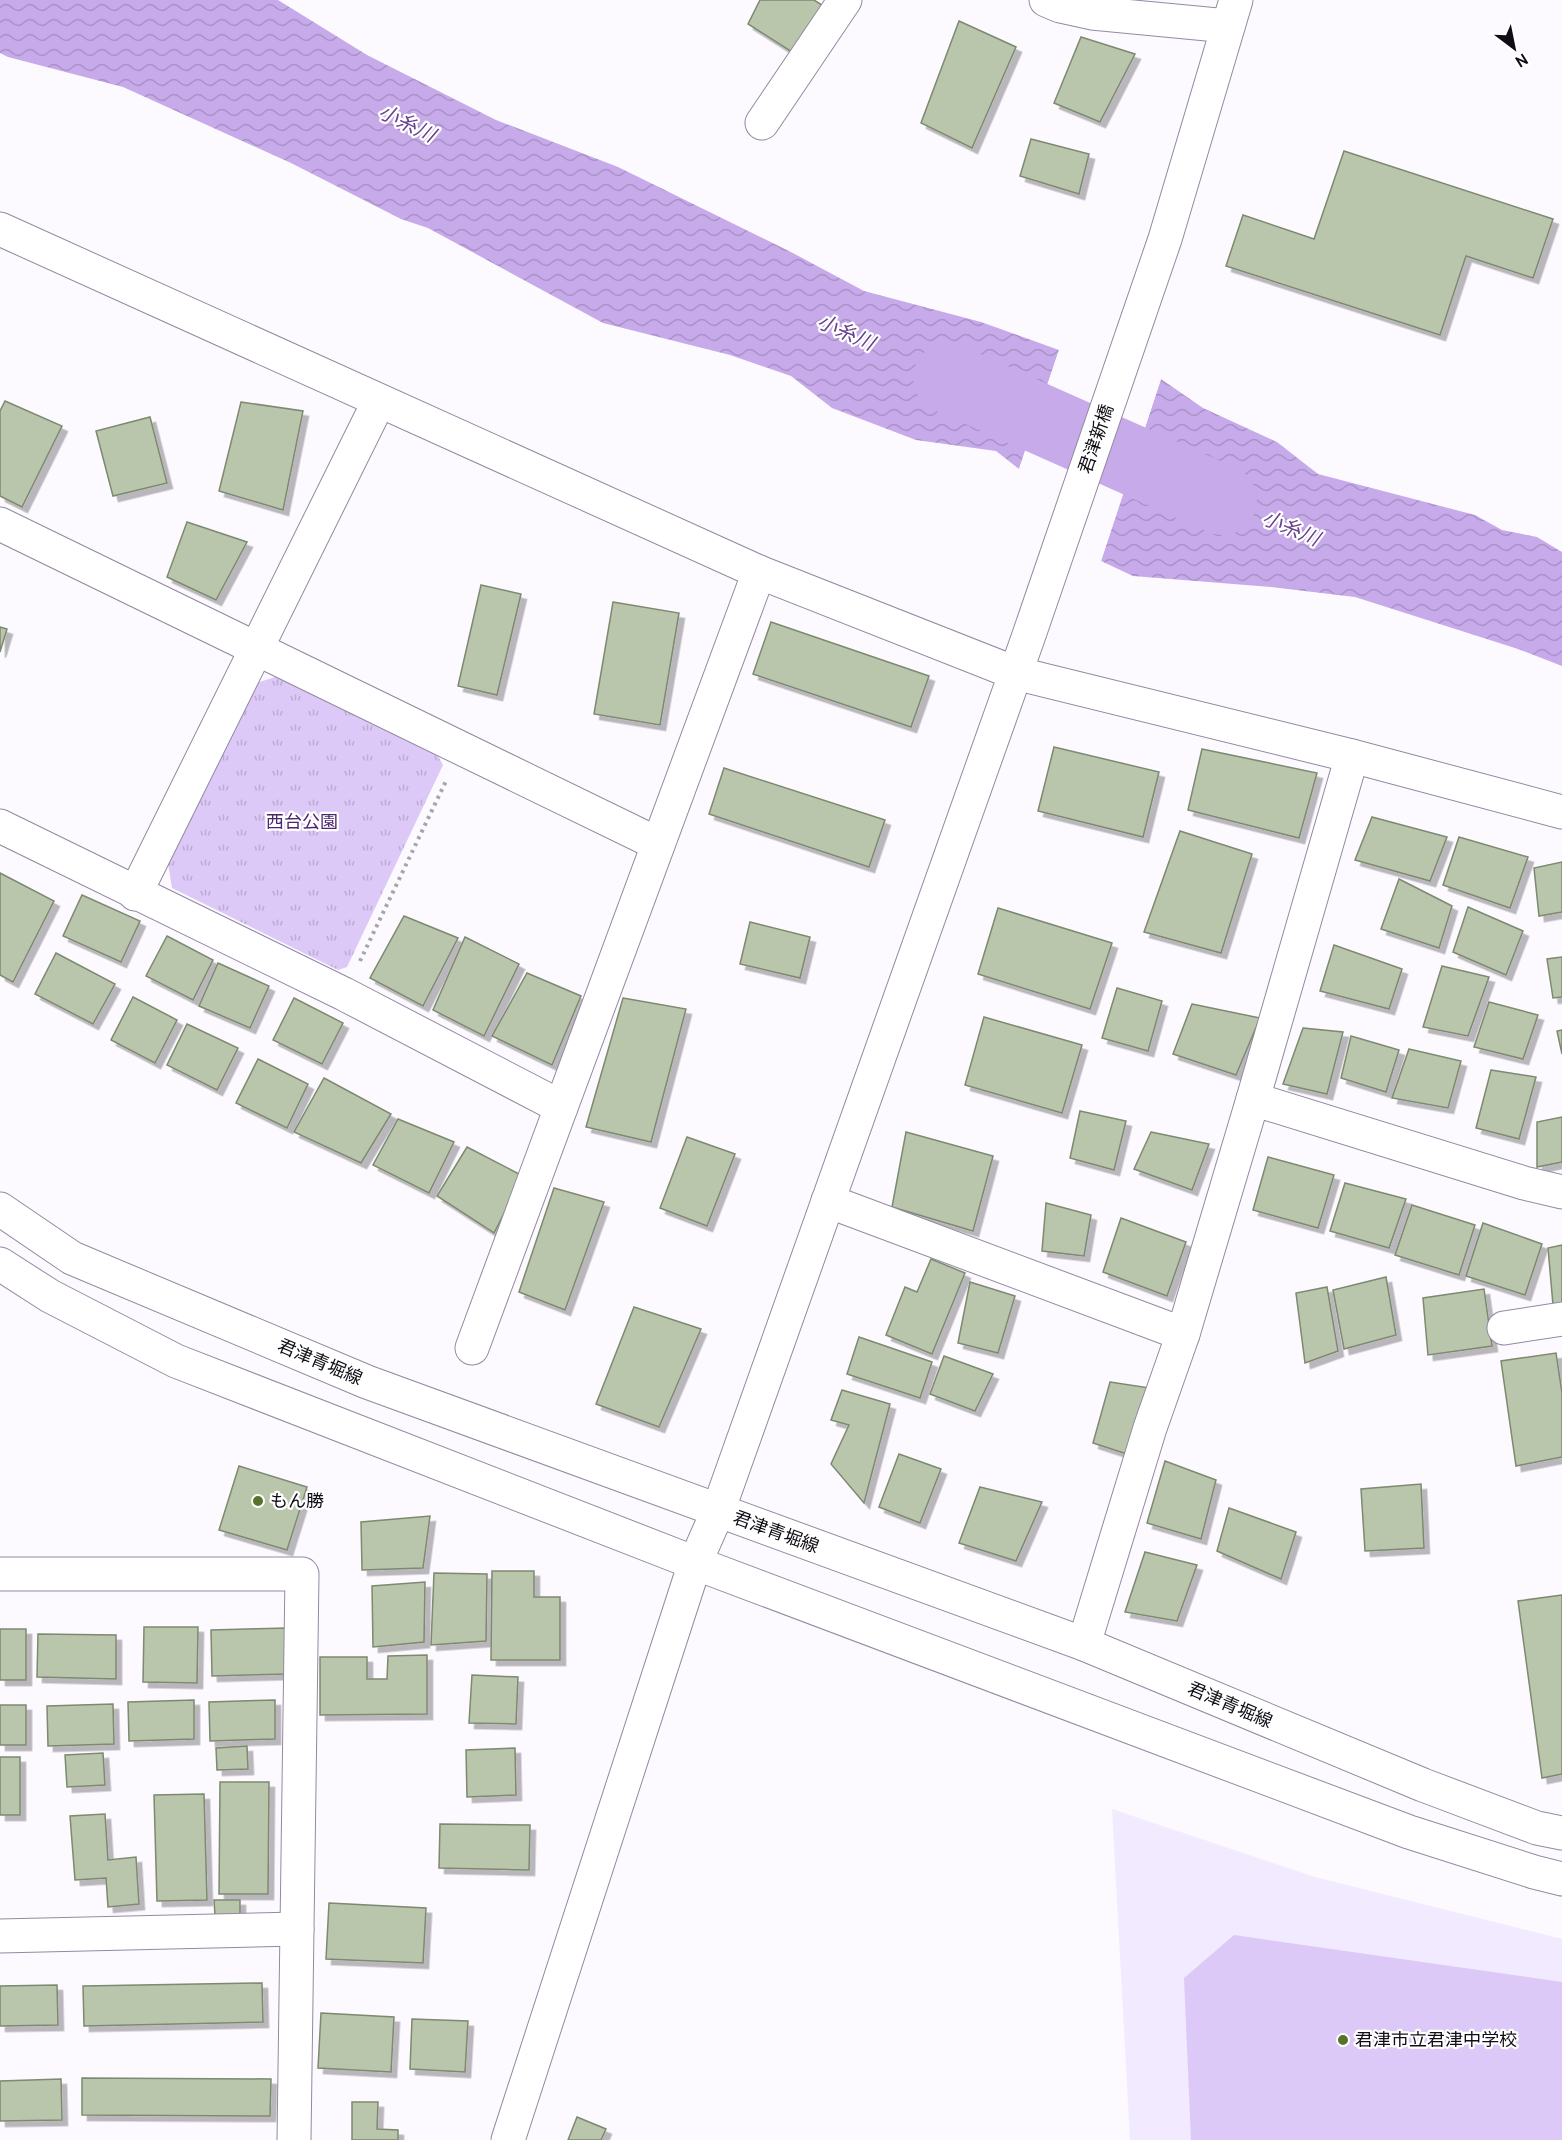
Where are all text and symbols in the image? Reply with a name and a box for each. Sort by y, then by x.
north arrow [1484,18,1544,78]
text: N [1512,49,1532,71]
water label: 小糸川 [375,99,441,148]
water label: 小糸川 [814,309,880,356]
street label: 君津新橋 [1074,401,1118,477]
water label: 小糸川 [1259,505,1325,552]
park label: 西台公園 [266,811,338,833]
street label: 君津青堀線 [274,1334,366,1390]
place label: もん勝 [270,1490,324,1512]
marker: もん勝 [251,1494,265,1508]
street label: 君津青堀線 [730,1506,822,1558]
street label: 君津青堀線 [1184,1677,1276,1733]
place label: 君津市立君津中学校 [1355,2029,1517,2051]
marker: 君津市立君津中学校 [1336,2033,1350,2047]

